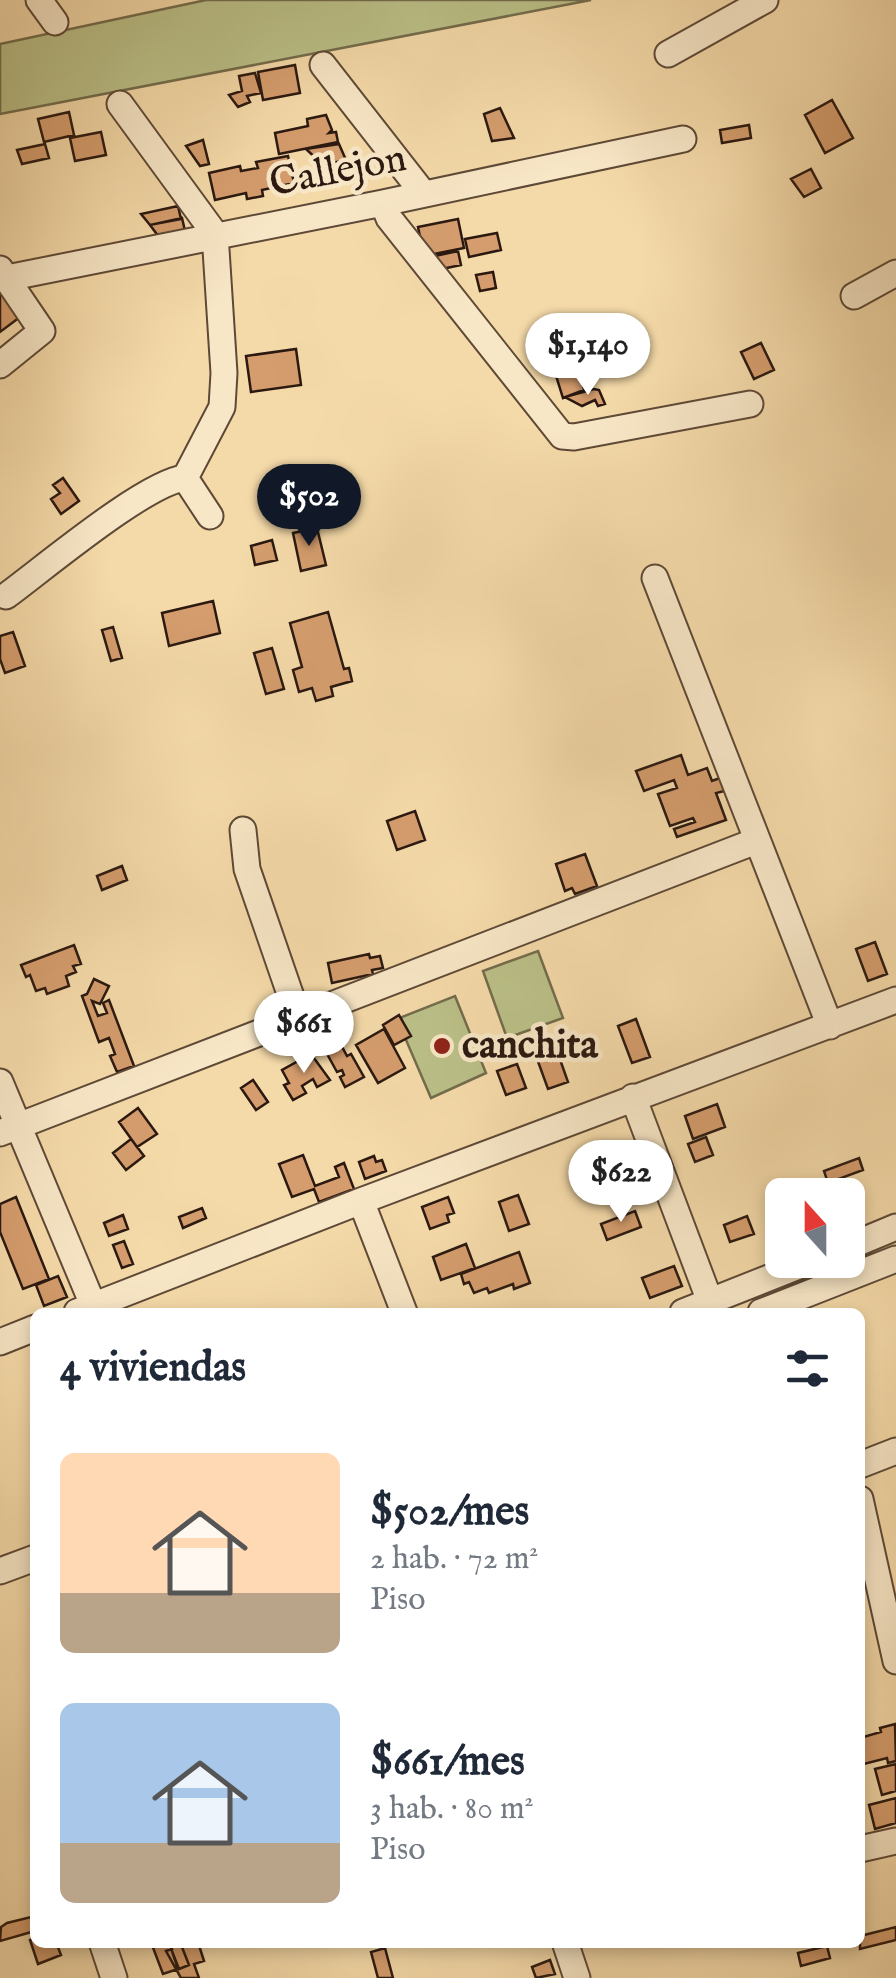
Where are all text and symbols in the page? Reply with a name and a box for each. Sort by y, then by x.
street label: Callejon [265,134,411,210]
pin: $1,140 [507,313,669,398]
text: $1,140 [547,325,629,366]
pin: $502 [250,464,368,549]
text: $502 [279,476,339,517]
pin: $661 [245,991,363,1076]
text: $661 [276,1003,332,1044]
place label: canchita [462,1021,599,1072]
marker: canchita [431,1035,453,1057]
pin: $622 [562,1140,680,1225]
text: $622 [590,1152,652,1193]
north arrow [765,1178,865,1278]
map controls [765,1178,865,1278]
icon: filters [780,1341,835,1396]
text: 4 viviendas [60,1342,246,1395]
text: $502/mes [370,1486,529,1539]
icon: home [140,1493,260,1613]
text: 2 hab. · 72 m² [370,1539,538,1580]
text: Piso [370,1580,426,1621]
text: $661/mes [370,1736,525,1789]
icon: home [140,1743,260,1863]
text: 3 hab. · 80 m² [370,1789,534,1830]
text: Piso [370,1830,426,1871]

